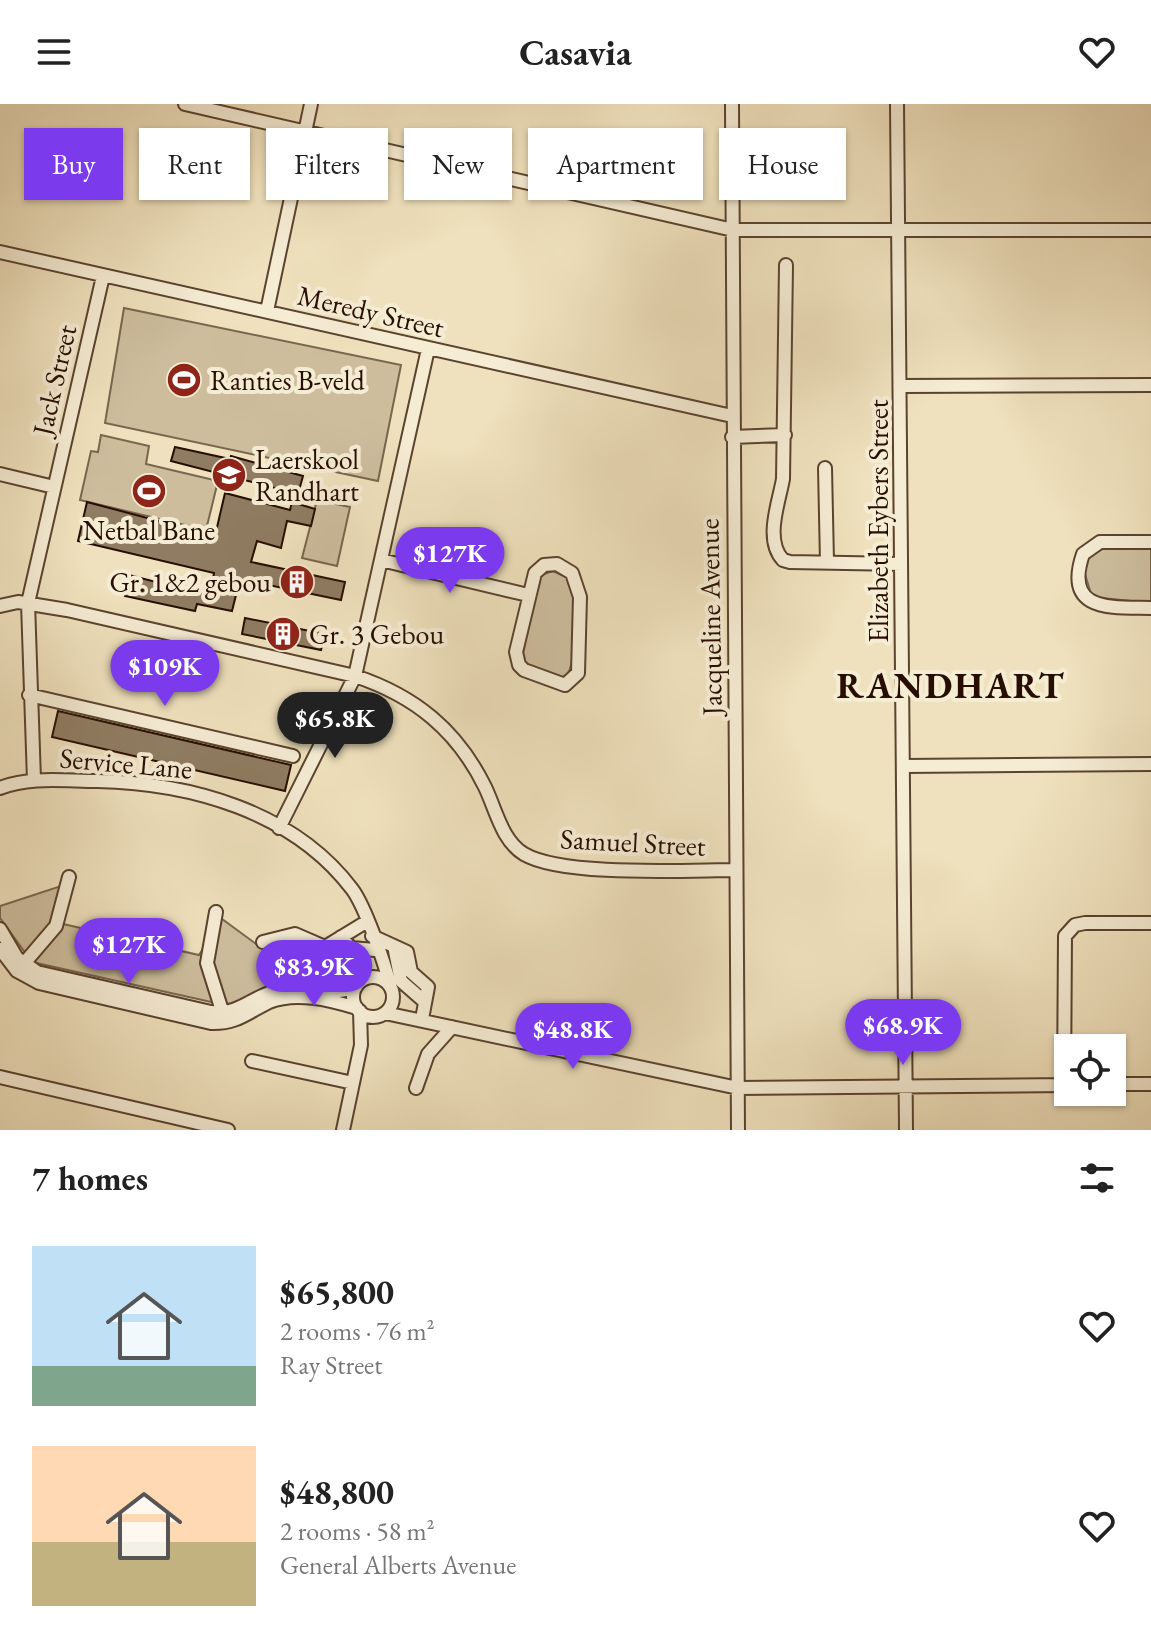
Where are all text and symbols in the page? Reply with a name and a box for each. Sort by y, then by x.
text: Casavia [519,29,632,76]
icon: menu [32,30,76,74]
icon: heart [1075,30,1119,74]
chip: Buy [24,128,123,200]
chip: Rent [139,128,250,200]
chip: Filters [266,128,388,200]
chip: New [404,128,512,200]
chip: Apartment [528,128,703,200]
chip: House [719,128,846,200]
street label: Meredy Street [294,277,448,345]
street label: Jack Street [23,321,84,441]
sports icon: Ranties B-veld [165,361,203,399]
place label: Ranties B-veld [210,362,365,398]
street label: Elizabeth Eybers Street [860,399,896,643]
place label: Laerskool Randhart [255,441,359,509]
school or university icon: Laerskool Randhart [210,456,248,494]
sports icon: Netbal Bane [130,472,168,510]
place label: Netbal Bane [83,512,215,548]
street label: Jacqueline Avenue [690,518,730,718]
pin: $127K [394,527,506,595]
text: $127K [413,536,487,570]
building icon: Gr. 1&2 gebou [278,563,316,601]
place label: Gr. 1&2 gebou [109,564,271,600]
building icon: Gr. 3 Gebou [264,615,302,653]
place label: Gr. 3 Gebou [309,616,444,652]
pin: $109K [109,640,221,708]
text: $109K [128,649,202,683]
district label: RANDHART [837,662,1065,709]
pin: $65.8K [270,692,400,760]
text: $65.8K [295,701,375,735]
street label: Service Lane [58,739,194,787]
street label: Samuel Street [559,820,707,864]
pin: $127K [73,918,185,986]
text: $127K [92,927,166,961]
pin: $83.9K [249,940,379,1008]
text: $83.9K [274,949,354,983]
pin: $68.9K [838,999,968,1067]
pin: $48.8K [508,1003,638,1071]
text: $68.9K [863,1008,943,1042]
text: $48.8K [533,1012,613,1046]
map controls [1054,1034,1126,1106]
button: locate [1054,1034,1126,1106]
text: 7 homes [32,1156,148,1200]
icon: filters [1075,1156,1119,1200]
text: $65,800 [280,1270,394,1314]
icon: home [96,1278,192,1374]
icon: heart [1075,1304,1119,1348]
text: 2 rooms · 76 m² [280,1314,435,1348]
text: Ray Street [280,1348,382,1382]
text: $48,800 [280,1470,394,1514]
icon: home [96,1478,192,1574]
icon: heart [1075,1504,1119,1548]
text: 2 rooms · 58 m² [280,1514,435,1548]
text: General Alberts Avenue [280,1548,516,1582]

